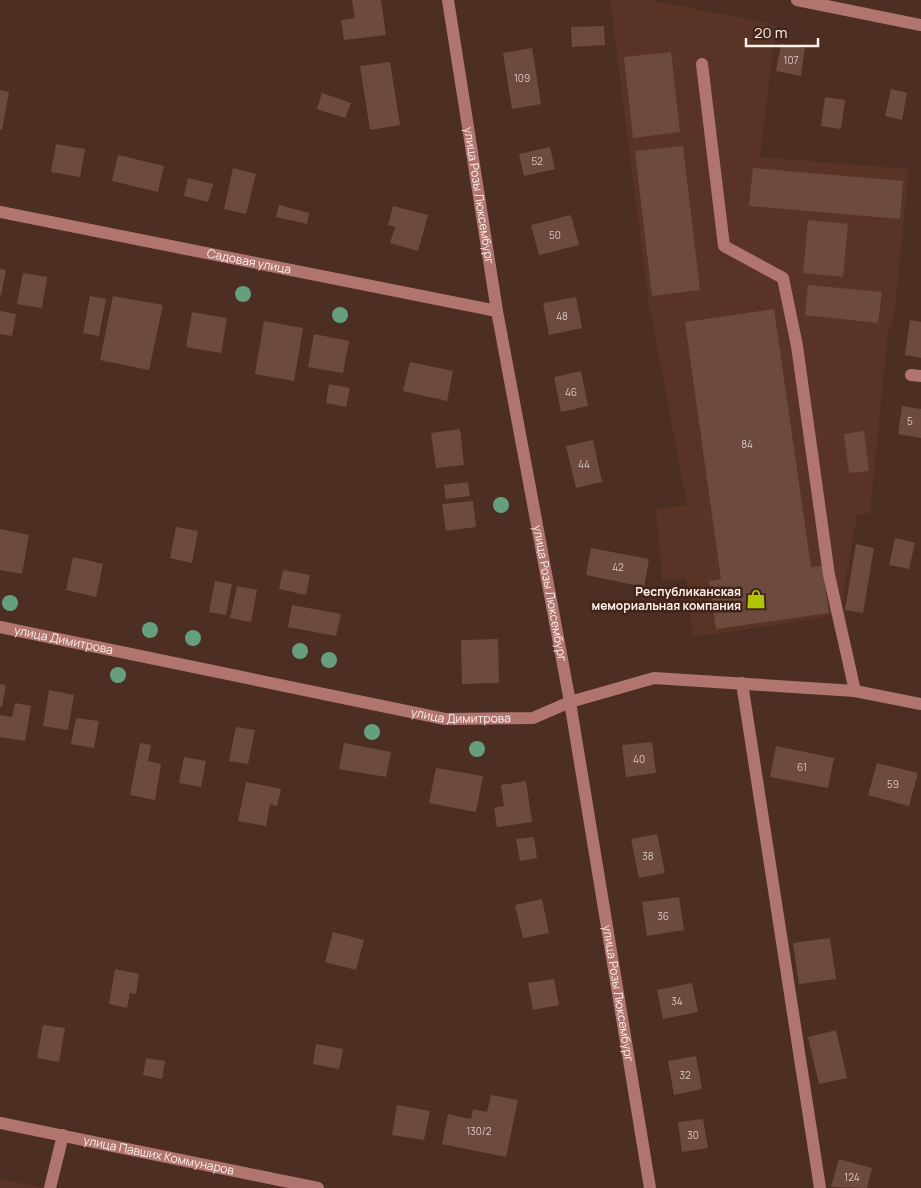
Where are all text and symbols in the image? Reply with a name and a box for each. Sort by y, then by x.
scale bar [746,15,818,47]
text: 20 m [754,22,787,43]
house number: 107 [783,53,799,67]
house number: 109 [514,71,530,85]
street label: улица Розы Люксембург [460,126,499,266]
house number: 52 [531,154,543,168]
house number: 50 [549,228,561,242]
street label: Садовая улица [206,244,293,278]
house number: 48 [556,309,568,323]
house number: 46 [565,385,577,399]
house number: 5 [907,414,913,428]
house number: 84 [741,437,753,451]
house number: 44 [578,457,590,471]
street label: улица Розы Люксембург [529,524,571,663]
house number: 42 [612,560,624,574]
place label: Республиканская мемориальная компания [591,583,741,614]
shop icon: Республиканская мемориальная компания [745,588,767,610]
street label: улица Димитрова [13,621,115,658]
street label: улица Димитрова [409,703,511,727]
house number: 40 [633,752,645,766]
house number: 61 [797,760,807,774]
house number: 59 [887,777,899,791]
house number: 38 [642,849,654,863]
house number: 36 [657,909,669,923]
street label: улица Розы Люксембург [599,924,638,1063]
house number: 34 [671,994,683,1008]
house number: 32 [679,1068,691,1082]
house number: 130/2 [466,1124,492,1138]
house number: 30 [687,1128,699,1142]
street label: улица Павших Коммунаров [82,1131,236,1179]
house number: 124 [844,1170,860,1184]

